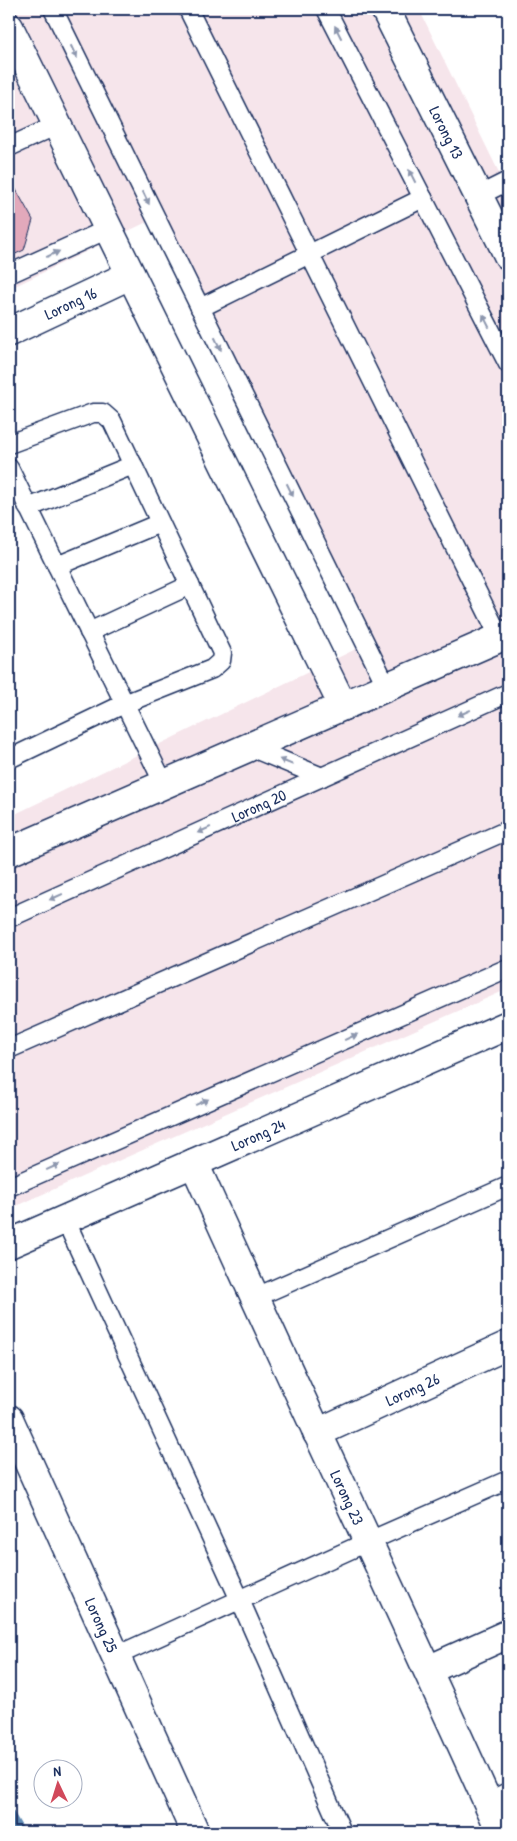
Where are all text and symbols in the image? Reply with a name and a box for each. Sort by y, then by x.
one-way arrow [334,24,342,39]
one-way arrow [70,45,78,60]
street label: Lorong 13 [424,102,469,162]
one-way arrow [408,169,416,183]
one-way arrow [142,191,150,205]
one-way arrow [46,250,60,258]
street label: Lorong 16 [41,281,100,325]
one-way arrow [482,314,490,328]
one-way arrow [214,337,222,351]
one-way arrow [286,483,294,497]
one-way arrow [457,709,471,717]
one-way arrow [279,757,293,765]
street label: Lorong 20 [228,783,290,827]
one-way arrow [197,826,211,834]
one-way arrow [49,893,63,901]
one-way arrow [344,1032,358,1040]
one-way arrow [195,1097,209,1105]
street label: Lorong 24 [228,1113,288,1156]
one-way arrow [46,1163,60,1171]
street label: Lorong 26 [382,1367,443,1411]
street label: Lorong 23 [325,1467,370,1528]
street label: Lorong 25 [80,1594,124,1656]
north arrow [32,1758,82,1808]
text: N [53,1761,62,1780]

